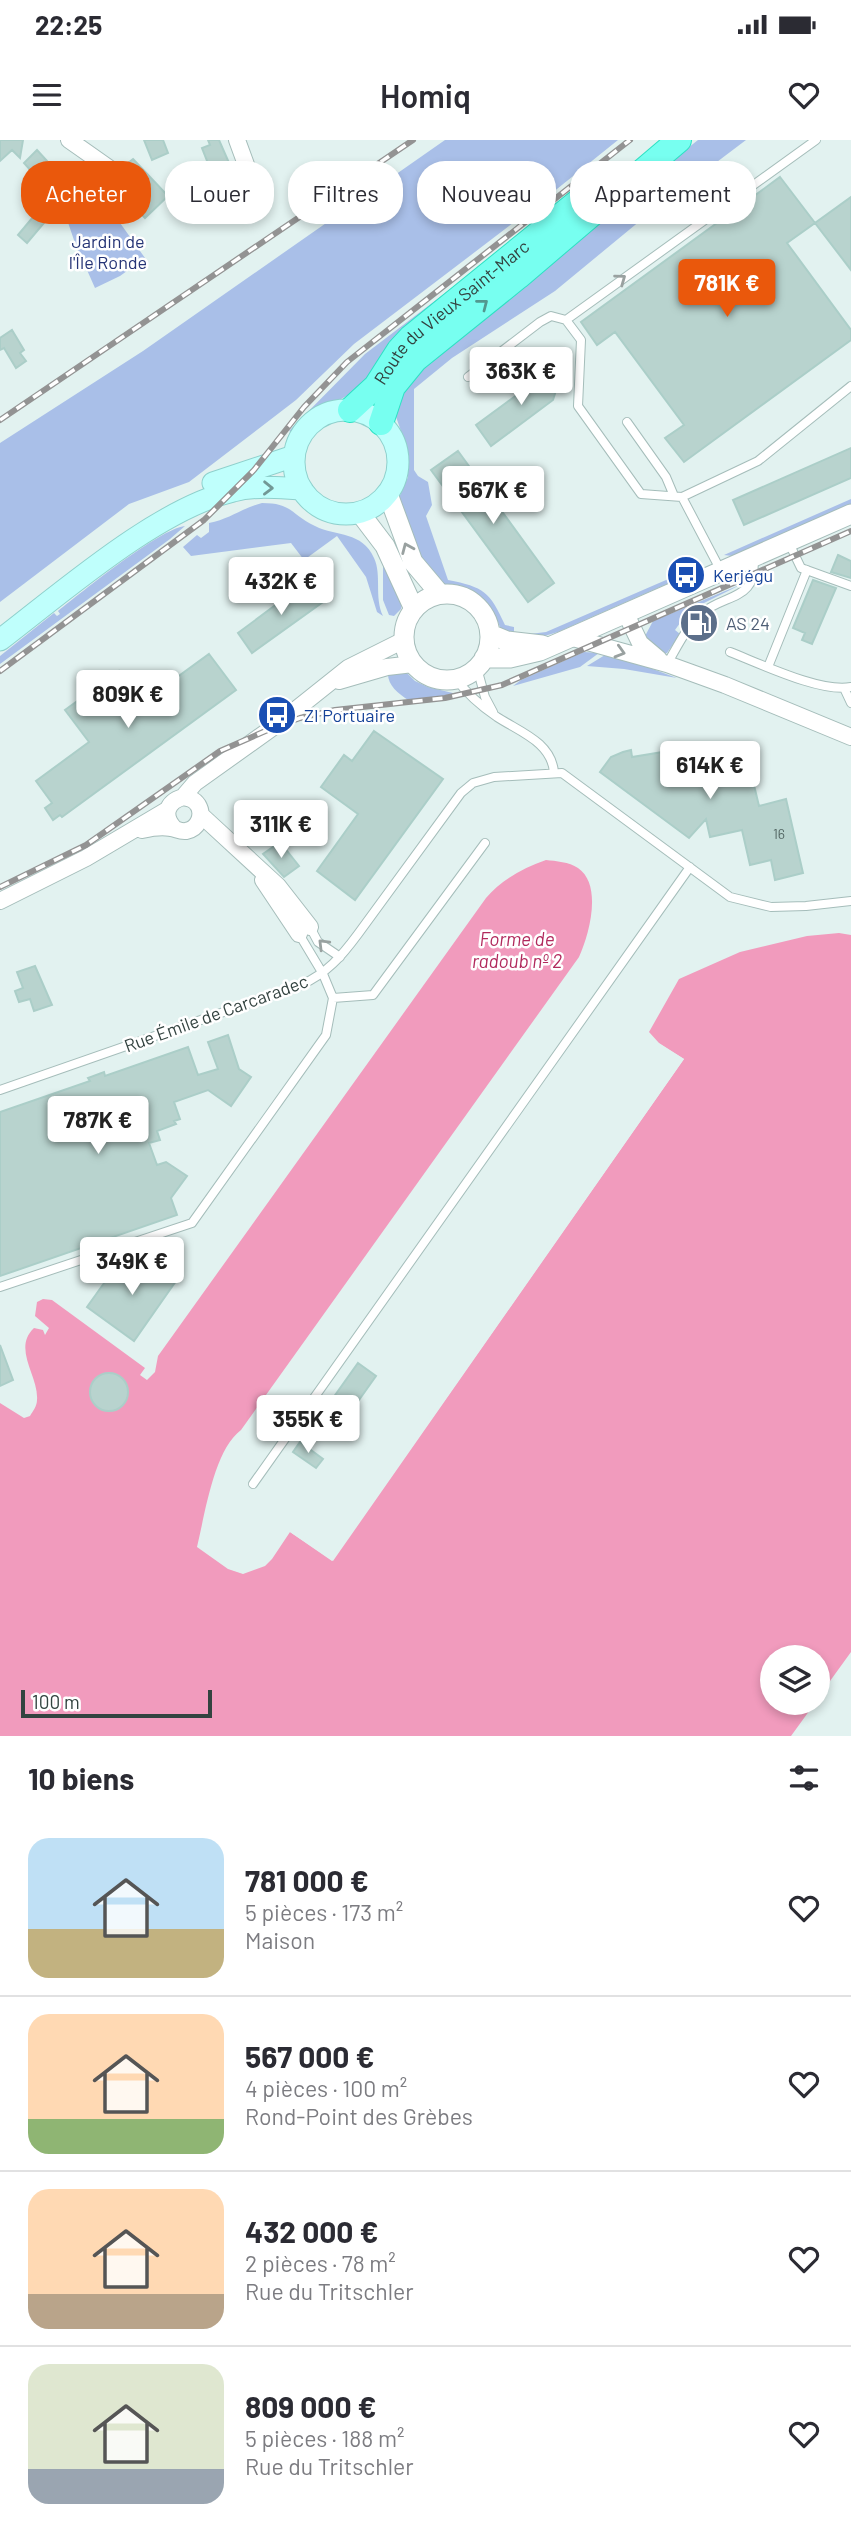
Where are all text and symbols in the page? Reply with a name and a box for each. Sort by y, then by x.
text: 22:25 [35,9,102,40]
icon: menu [28,76,66,114]
text: Homiq [380,76,471,114]
icon: heart [785,76,823,114]
chip: Acheter [21,161,151,224]
chip: Louer [165,161,274,224]
chip: Filtres [288,161,403,224]
chip: Nouveau [417,161,556,224]
chip: Appartement [570,161,756,224]
park label: Jardin de l'Île Ronde [69,230,147,273]
street label: Route du Vieux Saint-Marc [369,235,533,388]
pin: 781K € [670,260,784,319]
text: 781K € [694,268,760,296]
one-way arrow [613,275,626,288]
one-way arrow [475,300,487,313]
pin: 363K € [464,348,578,407]
text: 363K € [486,356,556,384]
pin: 567K € [436,466,550,526]
text: 567K € [458,475,528,503]
one-way arrow [263,480,274,496]
one-way arrow [401,543,415,555]
bus stop icon: Kerjégu [665,554,707,596]
pin: 432K € [224,558,338,617]
place label: Kerjégu [713,564,773,586]
text: 432K € [245,566,317,594]
fuel station icon: AS 24 [678,602,720,644]
place label: AS 24 [726,612,770,634]
one-way arrow [613,644,625,659]
pin: 809K € [71,670,185,730]
text: 809K € [92,679,164,707]
bus stop icon: ZI Portuaire [256,694,298,736]
place label: ZI Portuaire [304,704,395,726]
pin: 614K € [653,742,767,801]
text: 614K € [676,750,744,778]
pin: 311K € [224,800,338,860]
text: 311K € [250,809,312,837]
house number: 16 [773,825,785,842]
water label: Forme de radoub nº 2 [472,927,562,972]
one-way arrow [319,939,332,952]
street label: Rue Émile de Carcaradec [121,969,311,1057]
pin: 787K € [41,1096,155,1156]
text: 787K € [64,1105,132,1133]
pin: 349K € [75,1238,189,1297]
text: 349K € [96,1246,168,1274]
pin: 355K € [251,1396,365,1455]
text: 355K € [273,1404,343,1432]
map controls [760,1645,830,1715]
button: layers [760,1645,830,1715]
scale bar [21,1687,212,1719]
text: 100 m [32,1690,80,1713]
icon: filters [785,1759,823,1797]
text: 10 biens [28,1760,134,1796]
text: 781 000 € [245,1862,369,1898]
icon: home [84,1866,168,1950]
icon: heart [785,1889,823,1927]
text: 5 pièces · 173 m² [245,1898,403,1926]
text: Maison [245,1926,315,1954]
text: 567 000 € [245,2038,374,2074]
icon: home [84,2042,168,2126]
icon: heart [785,2065,823,2103]
text: 4 pièces · 100 m² [245,2074,407,2102]
text: Rond-Point des Grèbes [245,2102,473,2130]
text: 432 000 € [245,2213,378,2249]
icon: home [84,2217,168,2301]
icon: heart [785,2240,823,2278]
text: 2 pièces · 78 m² [245,2249,396,2277]
text: Rue du Tritschler [245,2277,414,2305]
text: 809 000 € [245,2388,377,2424]
icon: home [84,2392,168,2476]
icon: heart [785,2415,823,2453]
text: 5 pièces · 188 m² [245,2424,404,2452]
text: Rue du Tritschler [245,2452,414,2480]

